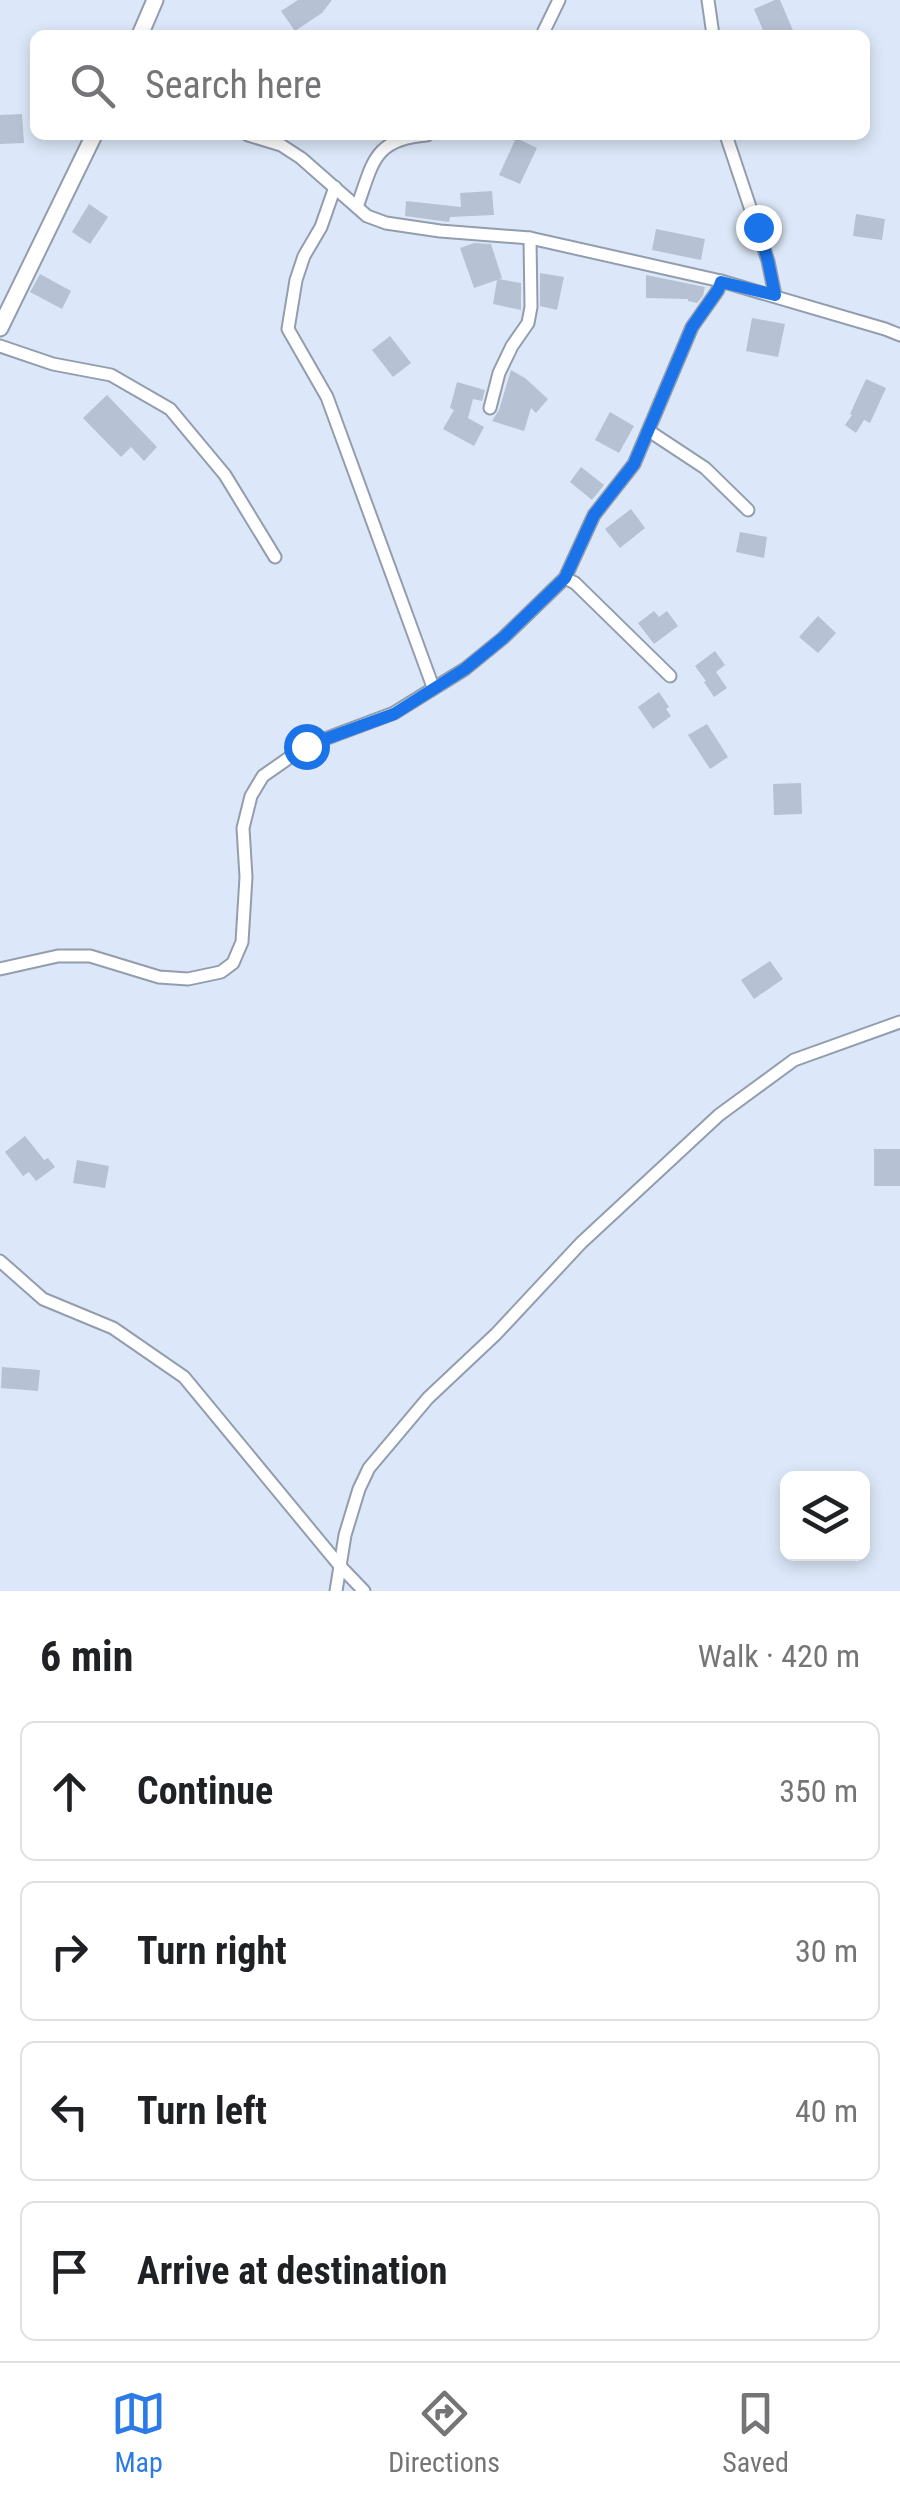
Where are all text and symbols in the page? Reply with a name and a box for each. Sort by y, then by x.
search box [30,30,870,140]
icon: search [65,58,120,113]
text: Search here [145,63,322,107]
route end [736,205,782,251]
route start [284,724,330,770]
map controls [780,1471,870,1561]
button: layers [780,1471,870,1561]
text: 6 min [40,1632,133,1681]
text: Walk · 420 m [698,1637,860,1675]
icon: ahead [42,1764,97,1819]
text: Continue [137,1769,273,1813]
text: 350 m [779,1772,858,1810]
icon: right [42,1924,97,1979]
text: Turn right [137,1929,287,1973]
text: 30 m [795,1932,858,1970]
icon: left [42,2084,97,2139]
text: Turn left [137,2089,267,2133]
text: 40 m [795,2092,858,2130]
icon: arrive [42,2244,97,2299]
text: Arrive at destination [137,2249,447,2293]
tab: Map [111,2386,166,2479]
tab: Directions [388,2386,500,2479]
tab: Saved [722,2386,789,2479]

